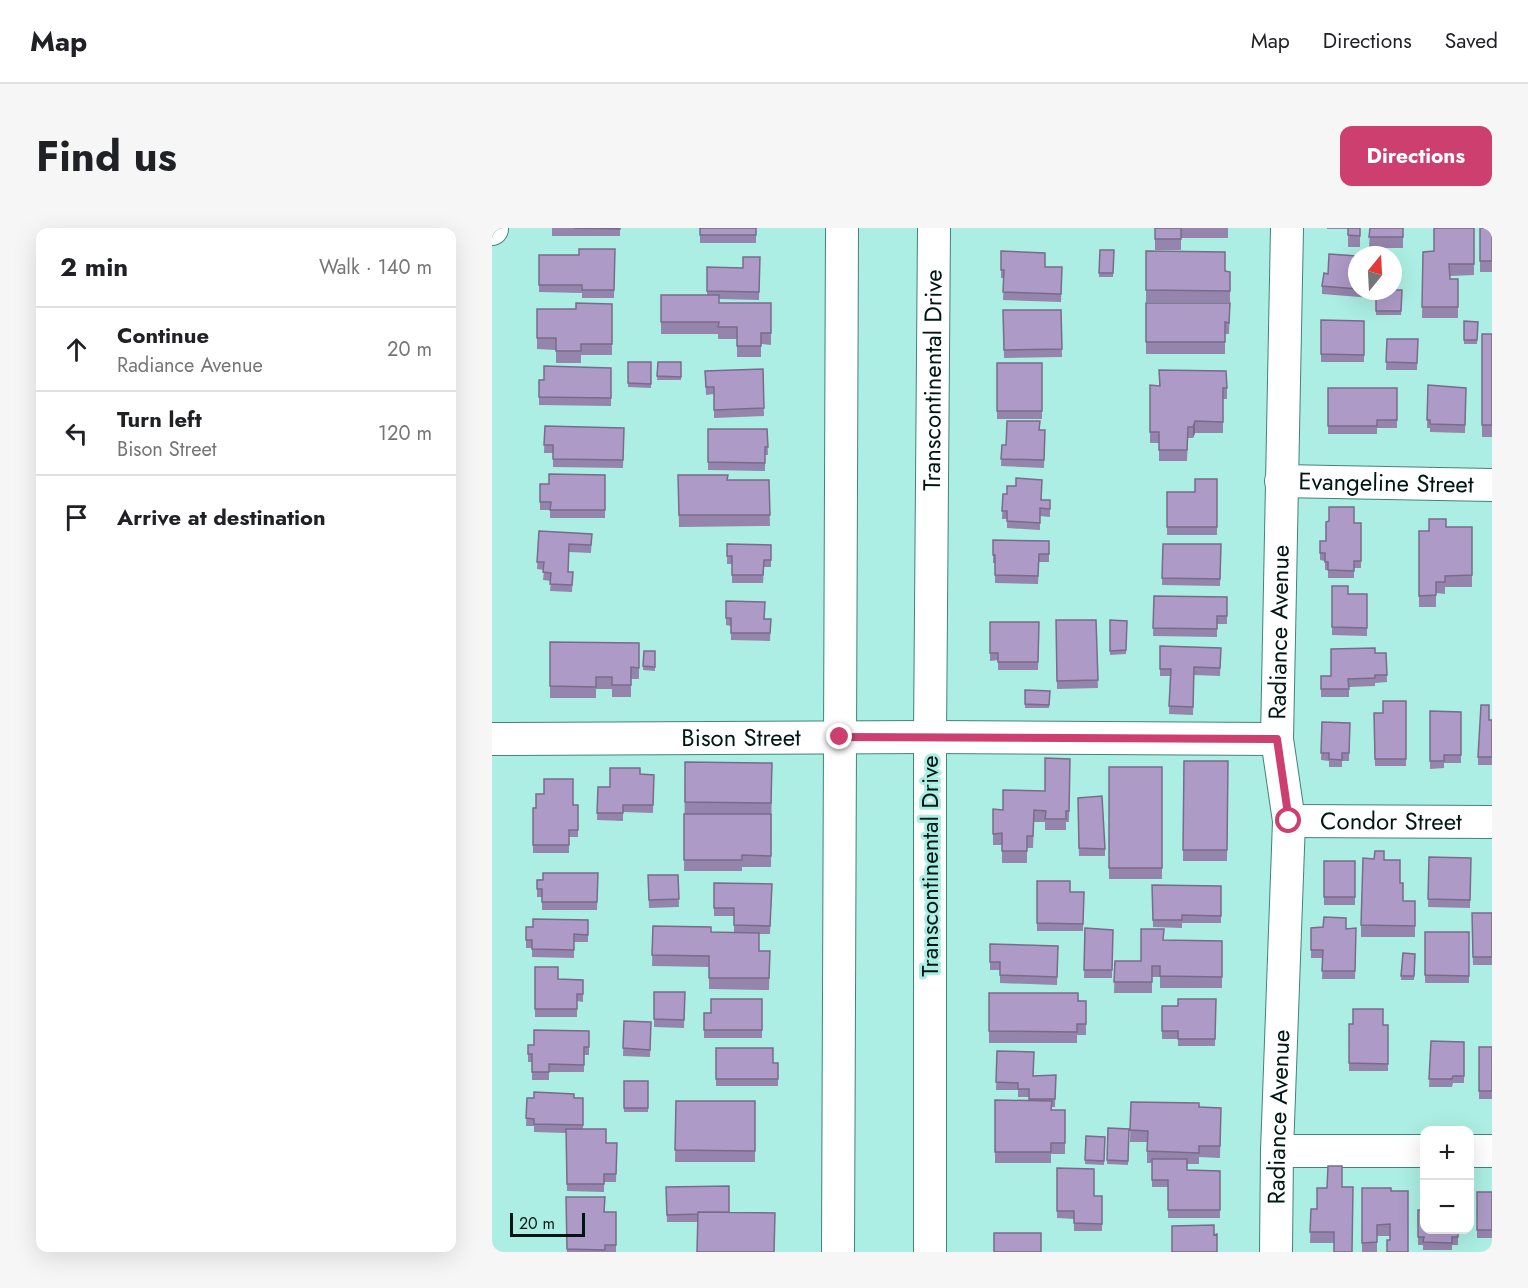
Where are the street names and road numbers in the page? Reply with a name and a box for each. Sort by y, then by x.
street label: Transcontinental Drive [914,269,951,491]
street label: Evangeline Street [1298,463,1474,502]
street label: Radiance Avenue [1259,544,1298,720]
street label: Bison Street [681,720,801,755]
street label: Transcontinental Drive [912,755,947,977]
street label: Condor Street [1320,803,1462,839]
street label: Radiance Avenue [1258,1029,1298,1205]

